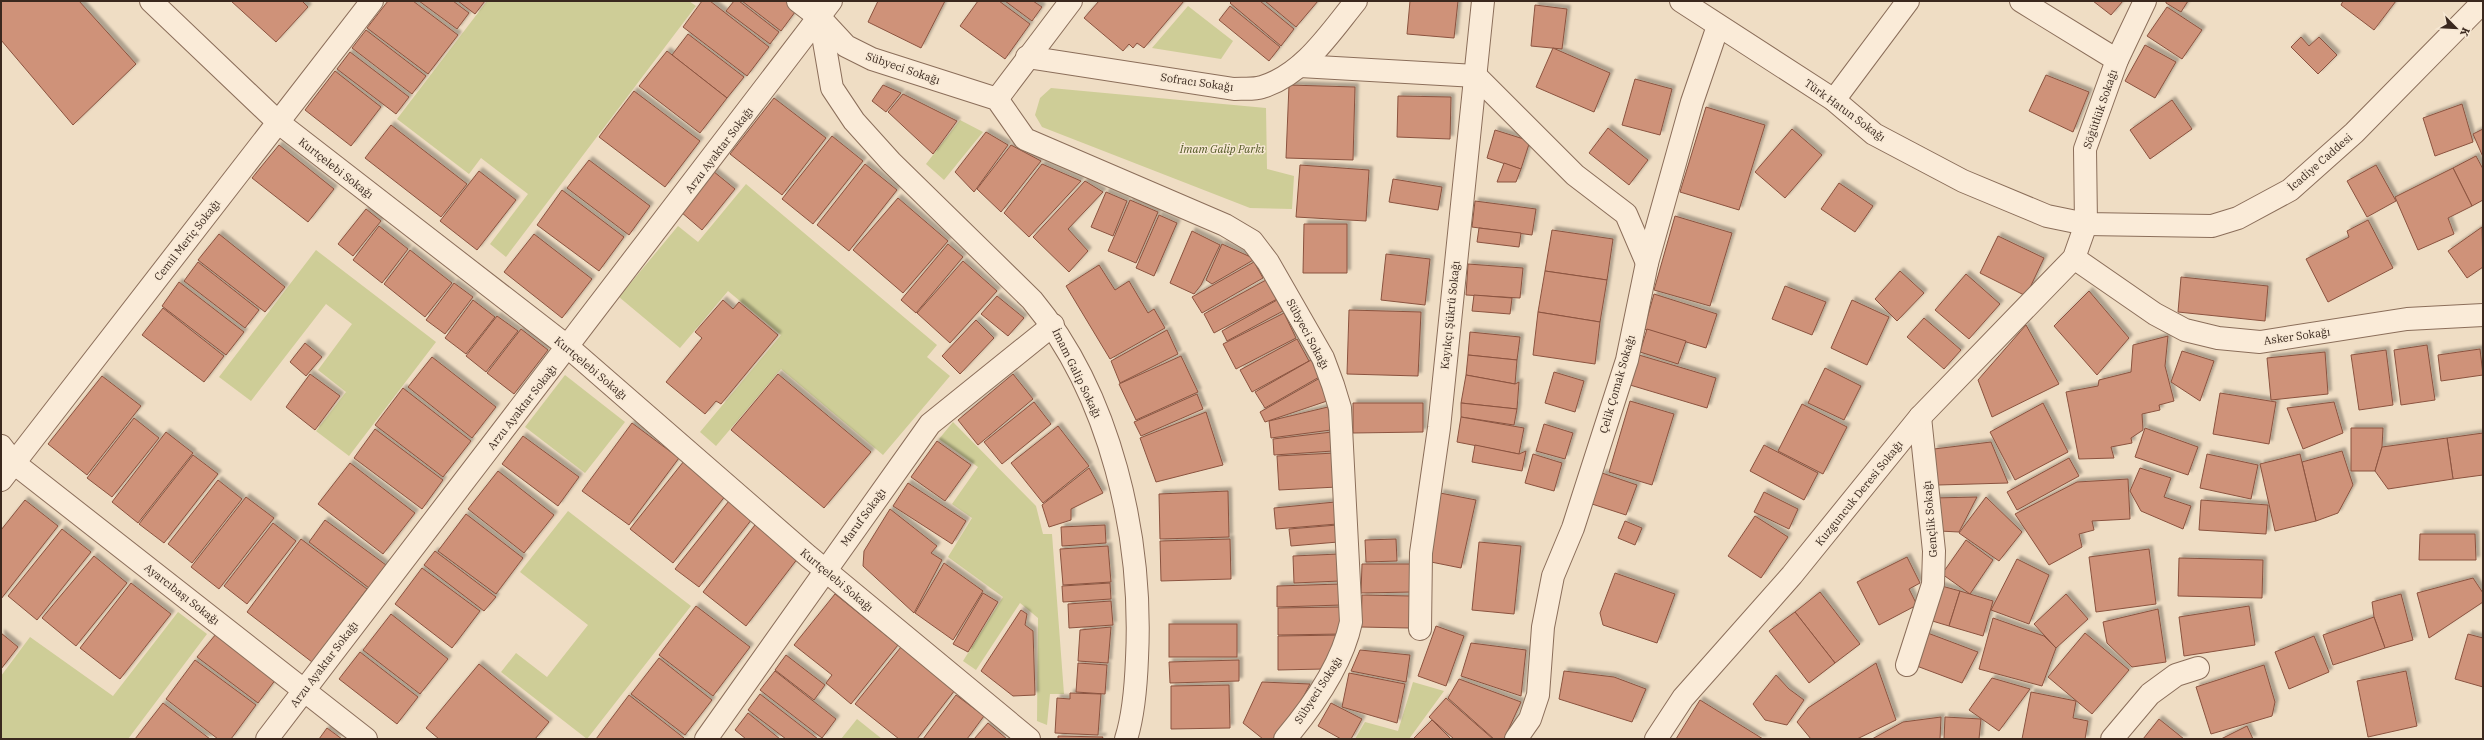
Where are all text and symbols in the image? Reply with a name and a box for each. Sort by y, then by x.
north arrow [2436,8,2476,48]
text: K [2457,25,2473,39]
street label: Sübyeci Sokağı [864,49,943,87]
street label: Söğütlük Sokağı [2080,67,2120,151]
street label: Sofracı Sokağı [1160,70,1235,94]
street label: Türk Hatun Sokağı [1802,76,1889,144]
street label: Arzu Ayaktar Sokağı [682,104,756,196]
street label: İcadiye Caddesi [2285,130,2356,194]
street label: Kurtçelebi Sokağı [296,134,377,202]
park label: İmam Galip Parkı [1179,142,1265,156]
street label: Cemil Meriç Sokağı [151,196,223,283]
street label: Kayıkçı Şükrü Sokağı [1437,259,1463,370]
street label: Sübyeci Sokağı [1284,296,1333,372]
street label: Asker Sokağı [2263,324,2332,348]
street label: İmam Galip Sokağı [1049,326,1105,421]
street label: Kurtçelebi Sokağı [552,333,631,403]
street label: Çelik Çomak Sokağı [1596,333,1638,435]
street label: Arzu Ayaktar Sokağı [484,361,560,453]
street label: Kuzguncuk Deresi Sokağı [1812,437,1906,549]
street label: Gençlik Sokağı [1920,480,1940,558]
street label: Maruf Sokağı [837,485,889,549]
street label: Kurtçelebi Sokağı [798,545,877,615]
street label: Ayarcıbaşı Sokağı [142,560,223,628]
street label: Arzu Ayaktar Sokağı [287,618,361,710]
street label: Sübyeci Sokağı [1291,653,1345,726]

